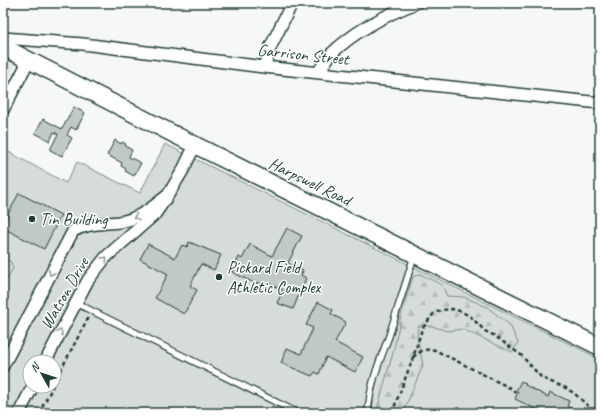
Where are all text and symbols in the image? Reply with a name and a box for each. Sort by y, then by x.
street label: Garrison Street [256,39,352,70]
street label: Harpswell Road [265,153,356,211]
place label: Tin Building [40,209,109,230]
one-way arrow [132,212,139,220]
marker: Tin Building [27,214,37,224]
street label: Watson Drive [36,252,94,333]
one-way arrow [100,256,108,264]
place label: Pickard Field Athletic Complex [227,257,322,298]
one-way arrow [48,269,56,276]
marker: Pickard Field Athletic Complex [214,272,224,282]
one-way arrow [56,329,63,337]
north arrow [22,354,62,394]
text: N [27,359,43,375]

